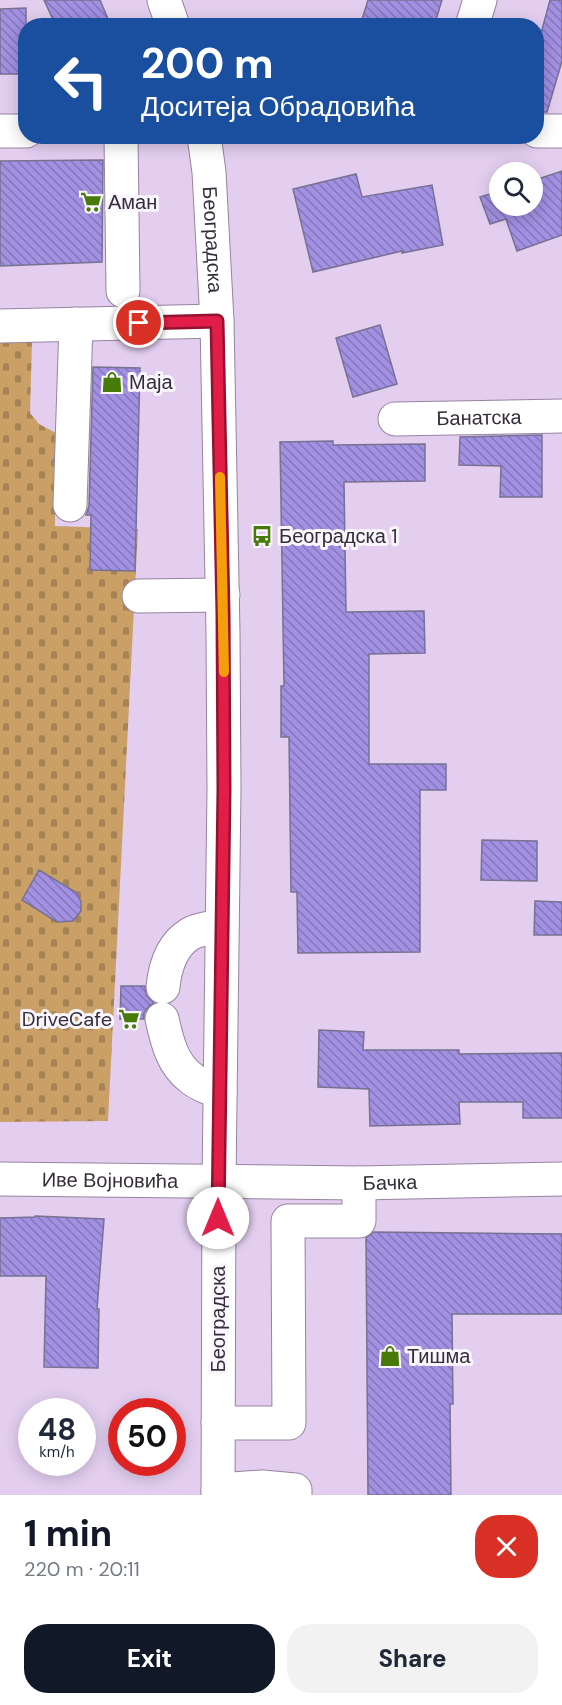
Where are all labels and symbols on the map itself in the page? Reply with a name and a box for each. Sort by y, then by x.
street label: Београдска [197,185,229,295]
place label: Аман [108,189,157,215]
supermarket icon: Аман [79,190,103,214]
pin [113,297,164,348]
place label: Маја [129,369,173,395]
shop icon: Маја [100,370,124,394]
street label: Банатска [436,404,523,431]
place label: Београдска 1 [279,523,397,549]
bus stop icon: Београдска 1 [250,524,274,548]
place label: DriveCafe [22,1006,112,1032]
supermarket icon: DriveCafe [117,1007,141,1031]
street label: Иве Војновића [42,1166,179,1194]
street label: Бачка [362,1169,418,1196]
position arrow [186,1186,250,1250]
street label: Београдска [205,1265,231,1372]
place label: Тишма [407,1343,471,1369]
shop icon: Тишма [378,1344,402,1368]
speed limit sign: 50 [108,1398,186,1476]

